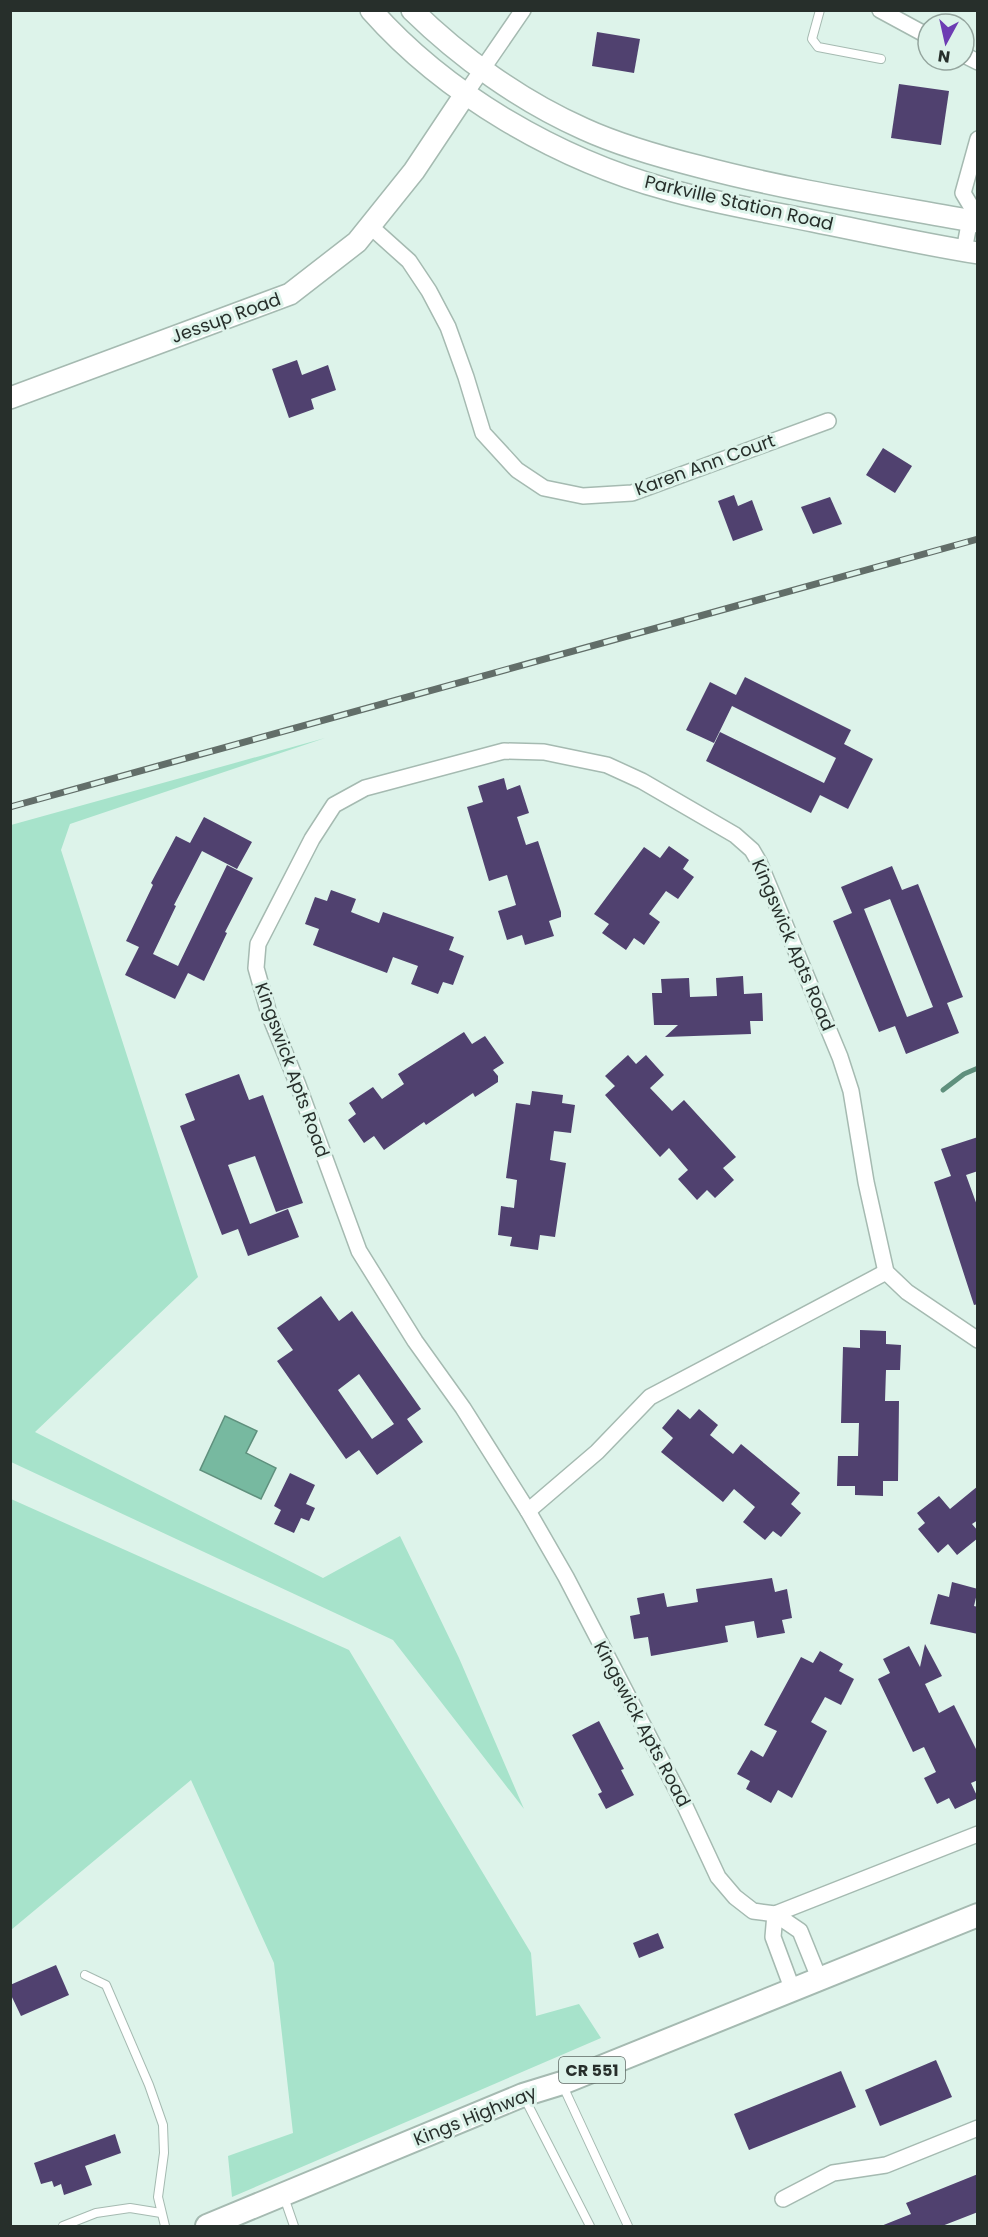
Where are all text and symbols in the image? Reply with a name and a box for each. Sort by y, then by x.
north arrow [916,12,976,72]
text: N [936,44,952,69]
street label: Parkville Station Road [642,169,836,236]
street label: Jessup Road [168,286,284,349]
street label: Karen Ann Court [631,428,778,501]
street label: Kingswick Apts Road [746,855,841,1035]
street label: Kingswick Apts Road [249,979,336,1161]
street label: Kingswick Apts Road [588,1637,697,1811]
road number: CR 551 [559,2057,625,2083]
street label: Kings Highway [410,2079,540,2152]

